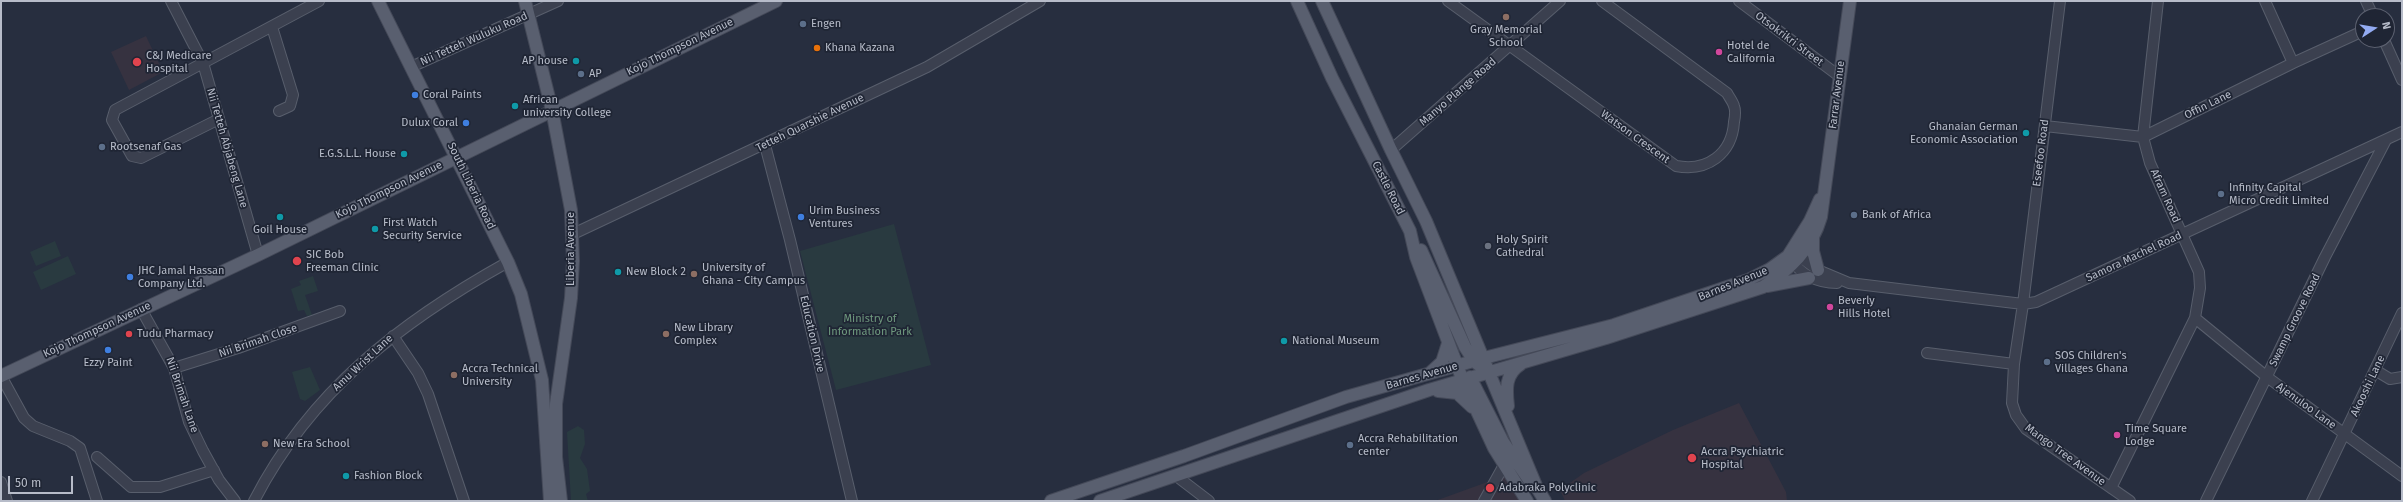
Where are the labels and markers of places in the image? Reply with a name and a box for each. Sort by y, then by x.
marker: Gray Memorial School [1501,12,1511,22]
place label: Engen [811,17,841,31]
marker: Engen [798,19,808,29]
place label: Gray Memorial School [1470,23,1542,49]
place label: Hotel de California [1727,39,1775,65]
place label: Khana Kazana [825,41,895,55]
marker: Khana Kazana [812,43,822,53]
marker: Hotel de California [1714,47,1724,57]
place label: C&J Medicare Hospital [146,49,211,75]
place label: AP house [522,54,568,68]
marker: C&J Medicare Hospital [131,56,143,68]
marker: AP house [571,56,581,66]
place label: AP [589,67,602,81]
marker: AP [576,69,586,79]
place label: Coral Paints [423,88,482,102]
marker: Coral Paints [410,90,420,100]
place label: African university College [523,93,611,119]
marker: African university College [510,101,520,111]
place label: Dulux Coral [401,116,458,130]
marker: Dulux Coral [461,118,471,128]
place label: Ghanaian German Economic Association [1910,120,2018,146]
marker: Ghanaian German Economic Association [2021,128,2031,138]
place label: Rootsenaf Gas [110,140,181,154]
marker: Rootsenaf Gas [97,142,107,152]
place label: E.G.S.L.L. House [319,147,396,161]
marker: E.G.S.L.L. House [399,149,409,159]
place label: Infinity Capital Micro Credit Limited [2229,181,2329,207]
marker: Infinity Capital Micro Credit Limited [2216,189,2226,199]
place label: Urim Business Ventures [809,204,880,230]
place label: Bank of Africa [1862,208,1931,222]
marker: Bank of Africa [1849,210,1859,220]
marker: Goil House [275,212,285,222]
marker: Urim Business Ventures [796,212,806,222]
place label: First Watch Security Service [383,216,462,242]
place label: Goil House [253,223,307,237]
marker: First Watch Security Service [370,224,380,234]
place label: Holy Spirit Cathedral [1496,233,1548,259]
marker: Holy Spirit Cathedral [1483,241,1493,251]
place label: SIC Bob Freeman Clinic [306,248,379,274]
marker: SIC Bob Freeman Clinic [291,255,303,267]
place label: University of Ghana - City Campus [702,261,805,287]
place label: JHC Jamal Hassan Company Ltd. [138,264,225,290]
place label: New Block 2 [626,265,686,279]
marker: New Block 2 [613,267,623,277]
marker: University of Ghana - City Campus [689,269,699,279]
marker: JHC Jamal Hassan Company Ltd. [125,272,135,282]
place label: Beverly Hills Hotel [1838,294,1890,320]
marker: Beverly Hills Hotel [1825,302,1835,312]
place label: New Library Complex [674,321,733,347]
place label: Tudu Pharmacy [137,327,213,341]
marker: Tudu Pharmacy [124,329,134,339]
marker: New Library Complex [661,329,671,339]
place label: National Museum [1292,334,1379,348]
marker: National Museum [1279,336,1289,346]
marker: Ezzy Paint [103,345,113,355]
place label: SOS Children's Villages Ghana [2055,349,2128,375]
place label: Ezzy Paint [83,356,133,370]
marker: SOS Children's Villages Ghana [2042,357,2052,367]
place label: Accra Technical University [462,362,538,388]
marker: Accra Technical University [449,370,459,380]
place label: Time Square Lodge [2125,422,2187,448]
marker: Time Square Lodge [2112,430,2122,440]
place label: Accra Rehabilitation center [1358,432,1458,458]
place label: New Era School [273,437,350,451]
marker: New Era School [260,439,270,449]
marker: Accra Rehabilitation center [1345,440,1355,450]
place label: Accra Psychiatric Hospital [1701,445,1784,471]
marker: Accra Psychiatric Hospital [1686,452,1698,464]
place label: Fashion Block [354,469,422,483]
marker: Fashion Block [341,471,351,481]
place label: Adabraka Polyclinic [1499,481,1596,495]
marker: Adabraka Polyclinic [1484,482,1496,494]

